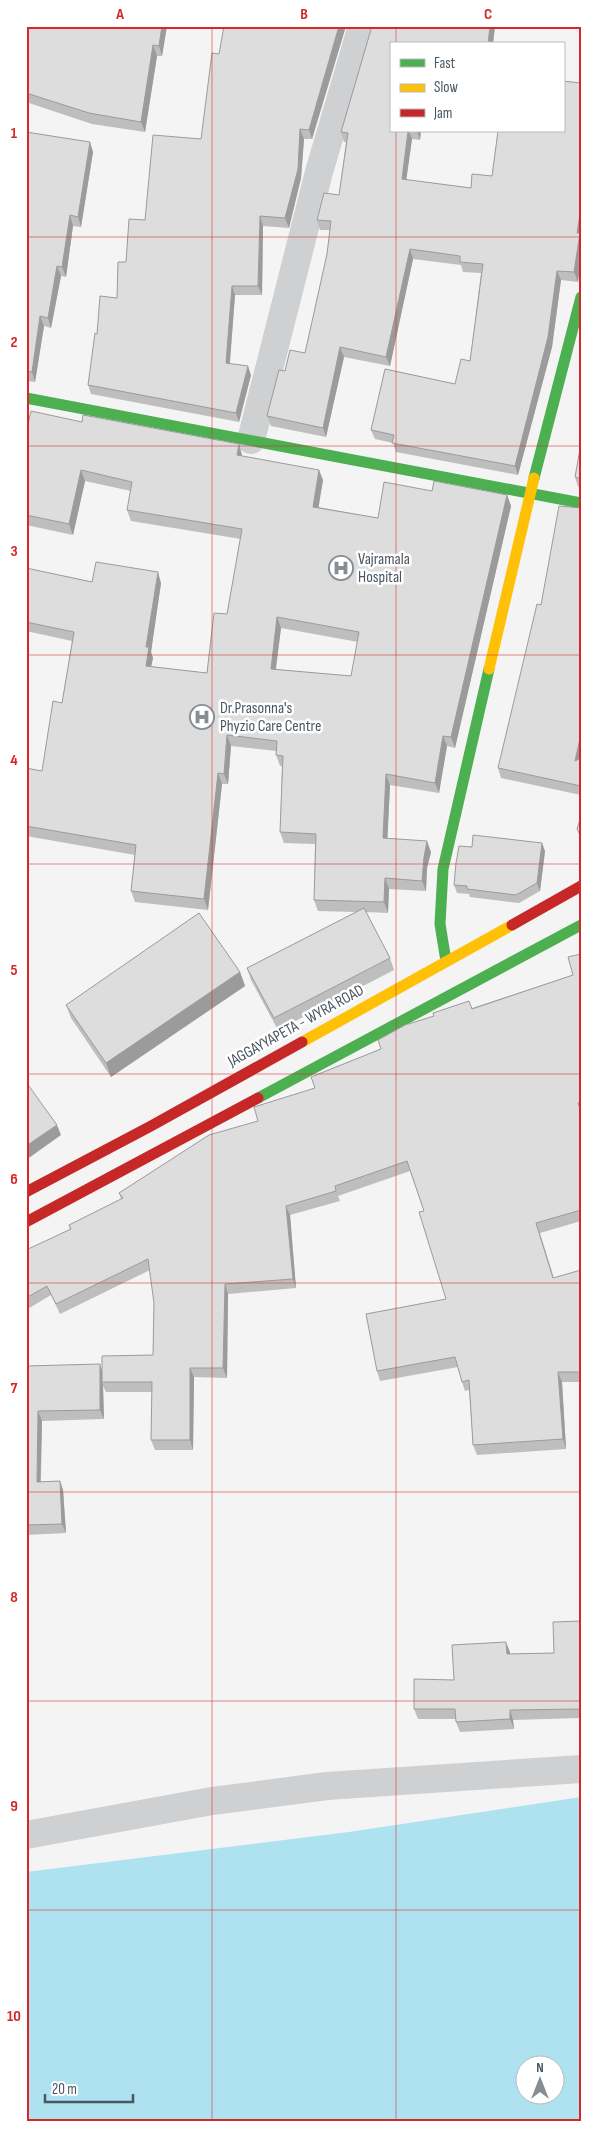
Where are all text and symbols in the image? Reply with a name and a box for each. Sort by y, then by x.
text: A [115,5,124,24]
text: B [300,5,308,24]
text: C [484,5,492,24]
legend [390,42,564,132]
text: Fast [434,54,456,73]
text: Slow [434,78,458,97]
text: Jam [433,104,452,123]
text: 1 [11,124,18,143]
text: 2 [10,333,18,352]
text: 3 [10,542,18,561]
place label: Vajramala Hospital [358,550,410,587]
hospital icon: Vajramala Hospital [328,555,354,581]
place label: Dr.Prasonna's Phyzio Care Centre [220,699,321,736]
hospital icon: Dr.Prasonna's Phyzio Care Centre [189,704,215,730]
text: 4 [10,751,18,770]
text: 5 [10,961,18,980]
street label: JAGGAYYAPETA - WYRA ROAD [224,981,367,1072]
text: 6 [10,1170,18,1189]
text: 7 [11,1379,18,1398]
text: 8 [10,1588,18,1607]
text: 9 [10,1797,18,1816]
text: 10 [7,2007,21,2026]
north arrow [514,2054,564,2104]
text: N [536,2059,544,2076]
scale bar [45,2072,132,2104]
text: 20 m [52,2080,77,2099]

